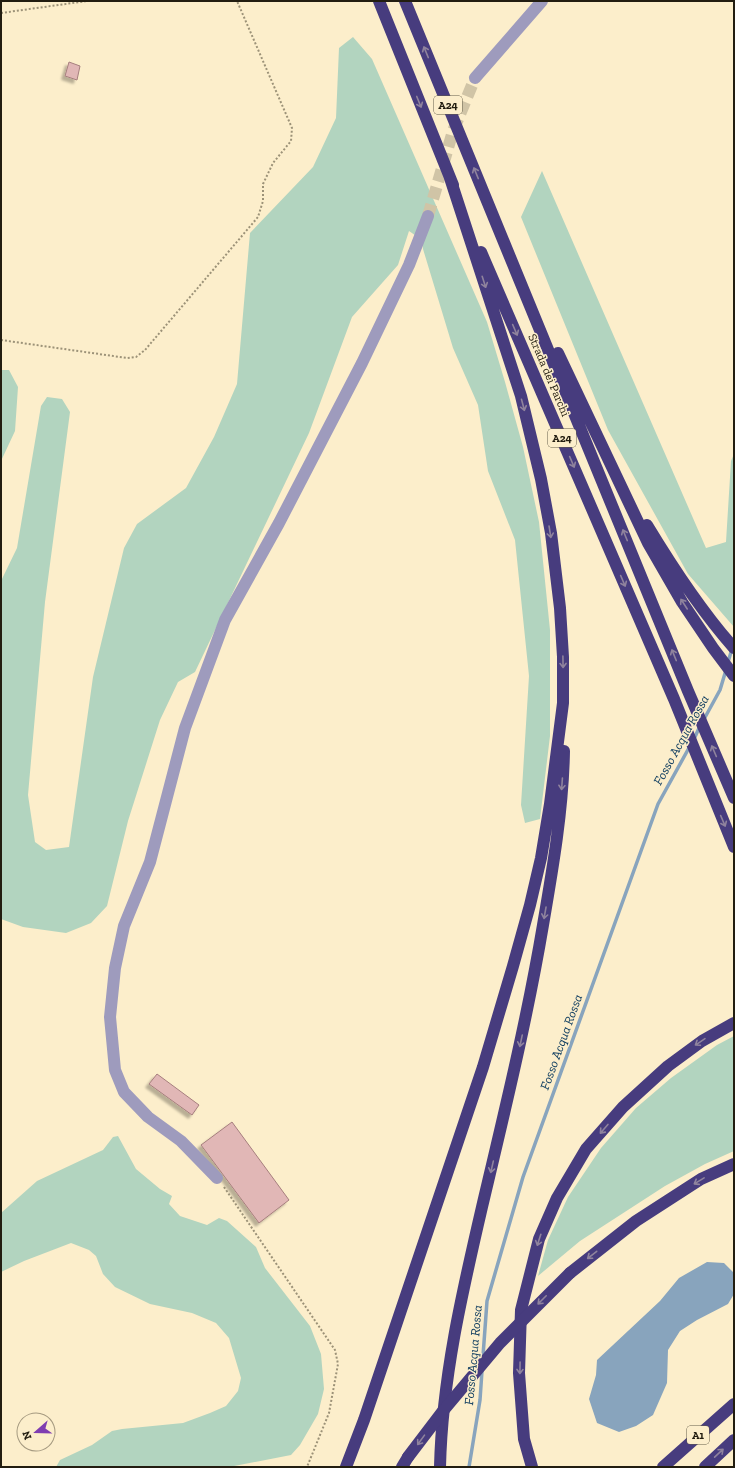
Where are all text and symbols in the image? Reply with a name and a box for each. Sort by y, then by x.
one-way arrow [422,47,430,59]
one-way arrow [416,96,424,108]
road number: A24 [434,96,462,114]
one-way arrow [472,167,480,179]
one-way arrow [480,275,488,287]
one-way arrow [512,323,519,335]
street label: Strada dei Parchi [525,332,573,419]
one-way arrow [520,399,527,412]
road number: A24 [548,429,576,447]
one-way arrow [568,455,576,467]
one-way arrow [547,525,555,538]
one-way arrow [620,529,628,541]
one-way arrow [620,575,627,587]
one-way arrow [680,599,688,610]
one-way arrow [669,650,677,662]
one-way arrow [559,655,567,668]
water label: Fosso Acqua Rossa [650,692,712,788]
one-way arrow [710,745,717,757]
one-way arrow [559,777,566,790]
one-way arrow [720,814,728,826]
one-way arrow [541,906,549,919]
water label: Fosso Acqua Rossa [537,992,585,1092]
one-way arrow [516,1034,524,1047]
one-way arrow [695,1038,706,1046]
one-way arrow [599,1124,609,1134]
one-way arrow [487,1161,495,1174]
one-way arrow [693,1178,705,1186]
one-way arrow [535,1234,542,1247]
one-way arrow [587,1251,598,1260]
one-way arrow [537,1295,547,1305]
water label: Fosso Acqua Rossa [461,1304,485,1406]
one-way arrow [516,1361,524,1374]
north arrow [16,1412,56,1452]
road number: A1 [687,1426,709,1444]
text: N [19,1429,35,1441]
one-way arrow [416,1435,425,1446]
one-way arrow [714,1449,724,1458]

